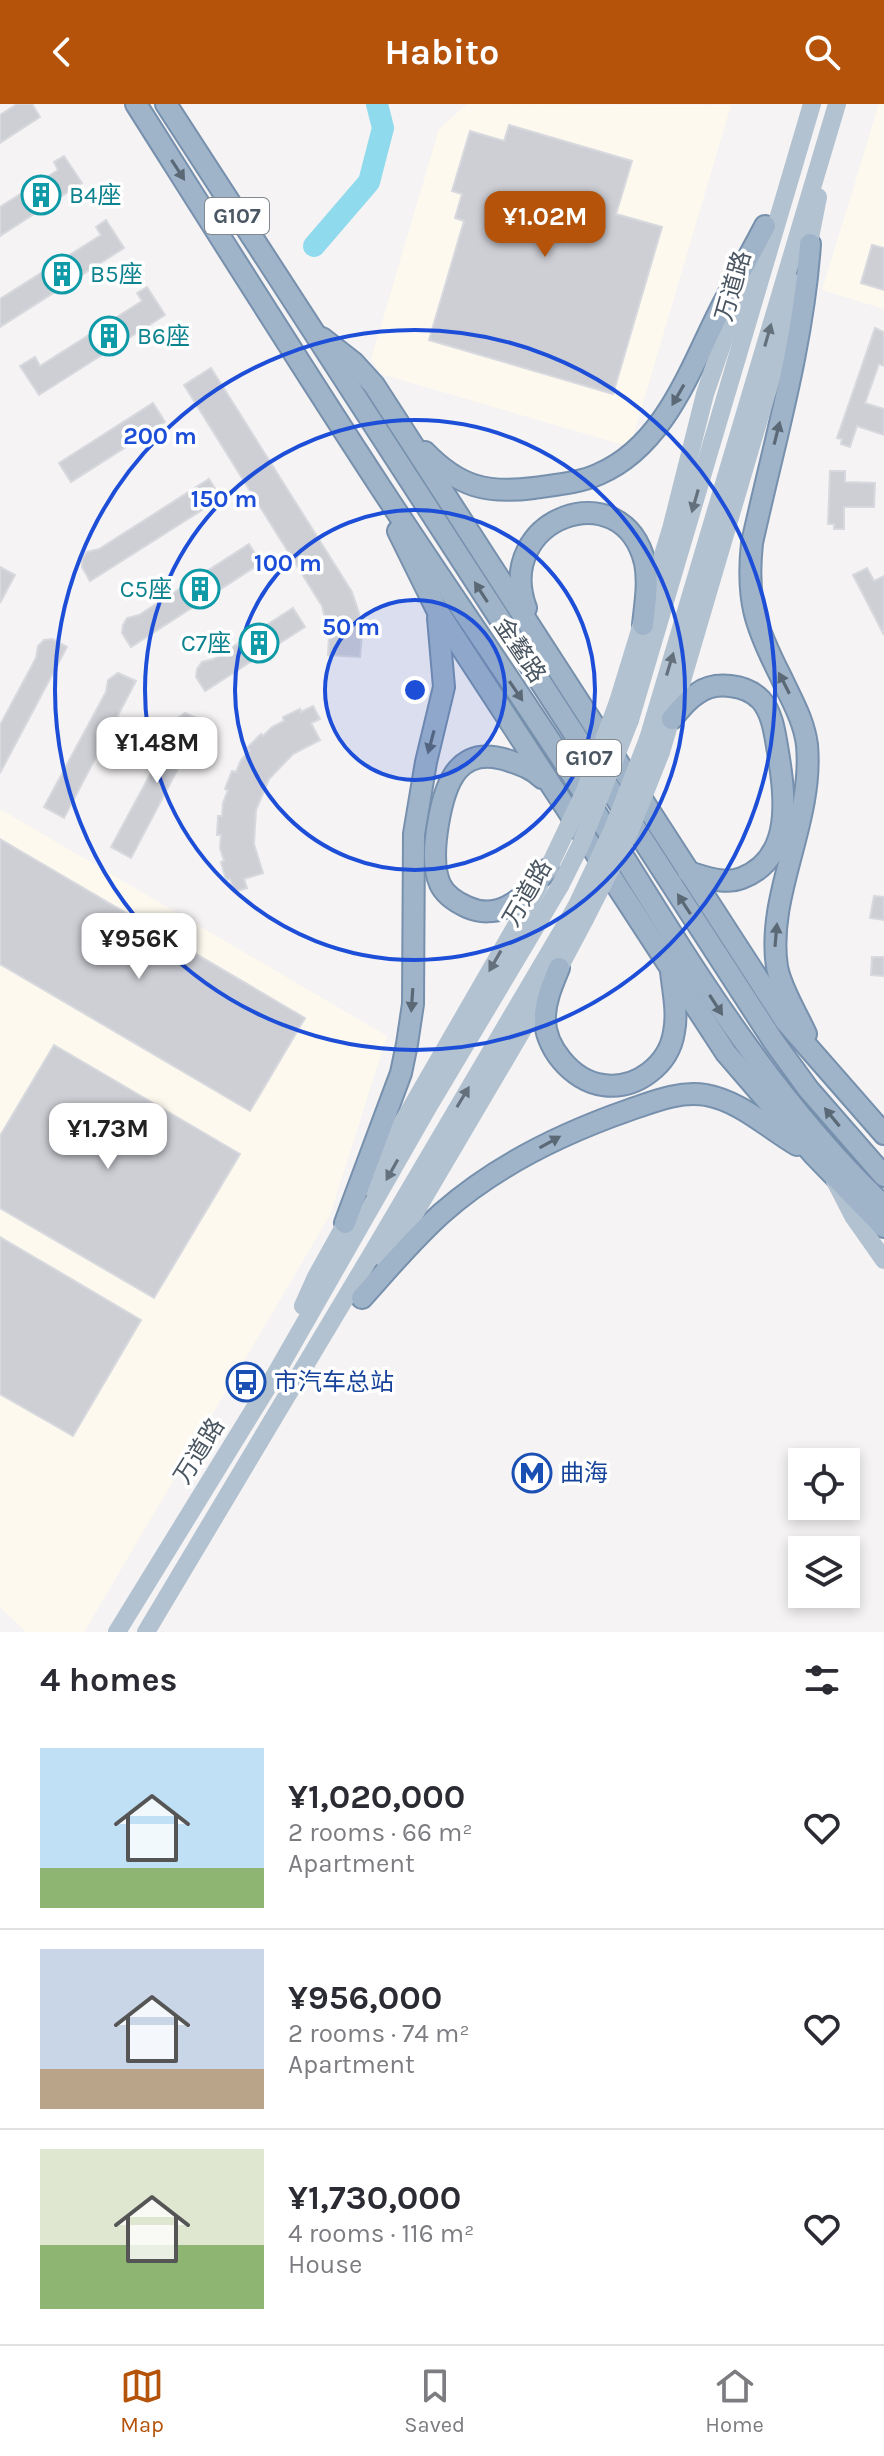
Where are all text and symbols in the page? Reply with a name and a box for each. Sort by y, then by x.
icon: back [40,30,84,74]
icon: search [800,30,844,74]
text: Habito [385,31,499,73]
one-way arrow [170,159,184,181]
building icon: B4座 [20,174,62,216]
place label: B4座 [69,181,121,209]
pin: ¥1.02M [480,191,610,259]
road number: G107 [205,198,269,234]
text: ¥1.02M [502,201,588,232]
street label: 万道路 [710,248,756,324]
building icon: B5座 [41,253,83,295]
place label: B5座 [90,260,142,288]
building icon: B6座 [88,315,130,357]
place label: B6座 [137,322,190,350]
one-way arrow [762,322,775,346]
one-way arrow [671,384,685,406]
one-way arrow [771,420,784,445]
text: 200 m [123,422,197,450]
text: 150 m [191,485,257,513]
one-way arrow [689,489,701,514]
text: 100 m [254,549,322,577]
building icon: C5座 [179,568,221,610]
place label: C5座 [120,575,172,603]
one-way arrow [474,582,489,603]
street label: 金鳌路 [488,612,552,688]
text: 50 m [322,613,380,641]
building icon: C7座 [238,622,280,664]
place label: C7座 [181,629,231,657]
one-way arrow [664,652,677,676]
one-way arrow [777,671,790,694]
centre of rings [401,676,429,704]
one-way arrow [509,681,524,702]
pin: ¥1.48M [92,717,222,785]
text: ¥1.48M [114,727,200,758]
one-way arrow [425,730,437,755]
road number: G107 [557,740,621,776]
street label: 万道路 [497,855,557,931]
one-way arrow [678,893,692,915]
pin: ¥956K [83,913,195,981]
one-way arrow [770,922,783,947]
text: ¥956K [99,923,179,954]
one-way arrow [488,950,502,972]
one-way arrow [406,988,419,1013]
one-way arrow [709,994,723,1016]
one-way arrow [456,1085,470,1108]
pin: ¥1.73M [43,1103,173,1171]
one-way arrow [824,1108,841,1128]
text: ¥1.73M [67,1113,149,1144]
one-way arrow [539,1136,561,1150]
one-way arrow [385,1159,399,1182]
bus stop icon: 市汽车总站 [225,1361,267,1403]
place label: 市汽车总站 [274,1368,394,1396]
street label: 万道路 [168,1413,230,1489]
map controls [788,1448,860,1608]
button: locate [788,1448,860,1520]
metro station icon: 曲海 [511,1452,553,1494]
place label: 曲海 [560,1459,608,1487]
button: layers [788,1536,860,1608]
icon: filters [800,1658,844,1702]
text: 4 homes [40,1660,177,1700]
text: ¥1,020,000 [288,1777,465,1817]
icon: home [104,1780,200,1876]
icon: heart [800,1806,844,1850]
text: 2 rooms · 66 m² [288,1817,473,1848]
text: Apartment [288,1848,415,1879]
text: ¥956,000 [288,1978,442,2018]
icon: home [104,1981,200,2077]
icon: heart [800,2007,844,2051]
text: 2 rooms · 74 m² [288,2018,470,2049]
text: Apartment [288,2049,415,2080]
text: ¥1,730,000 [288,2178,461,2218]
icon: home [104,2181,200,2277]
icon: heart [800,2207,844,2251]
text: 4 rooms · 116 m² [288,2218,475,2249]
text: House [288,2249,362,2280]
tab: Map [120,2364,164,2438]
tab: Saved [404,2364,465,2438]
tab: Home [705,2364,764,2438]

